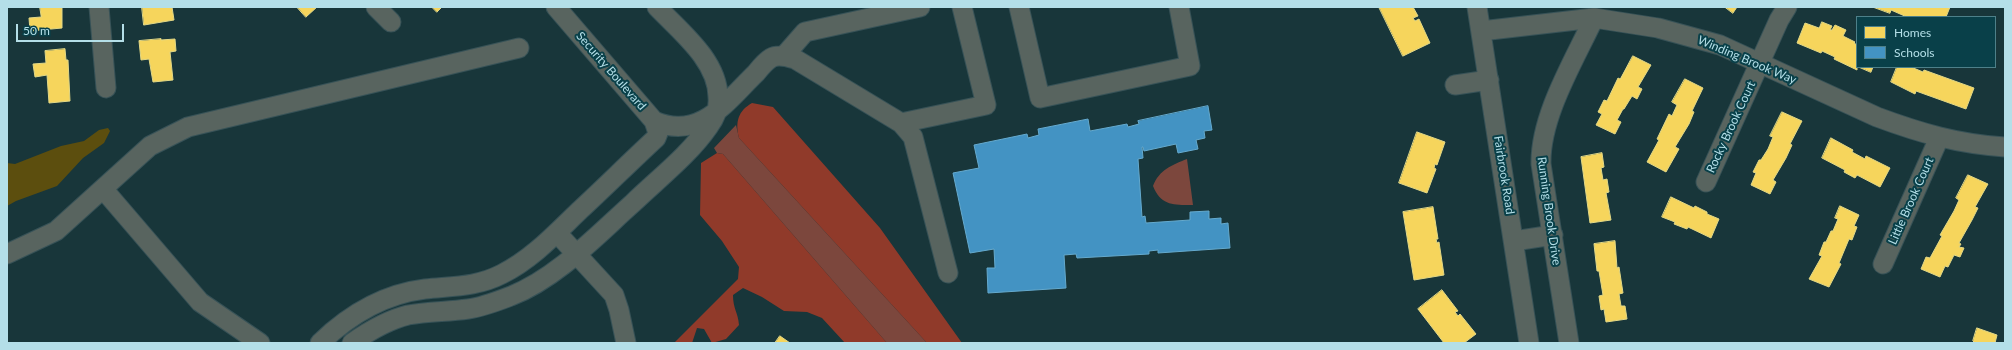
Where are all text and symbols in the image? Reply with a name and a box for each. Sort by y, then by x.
scale bar [18,16,126,42]
legend [1856,16,1996,68]
text: 50 m [23,23,50,38]
text: Homes [1894,25,1931,40]
street label: Security Boulevard [573,29,649,113]
street label: Winding Brook Way [1695,33,1799,87]
text: Schools [1894,45,1935,60]
street label: Rocky Brook Court [1703,79,1759,175]
street label: Fairbrook Road [1491,135,1517,215]
street label: Little Brook Court [1885,155,1937,247]
street label: Running Brook Drive [1534,156,1564,266]

